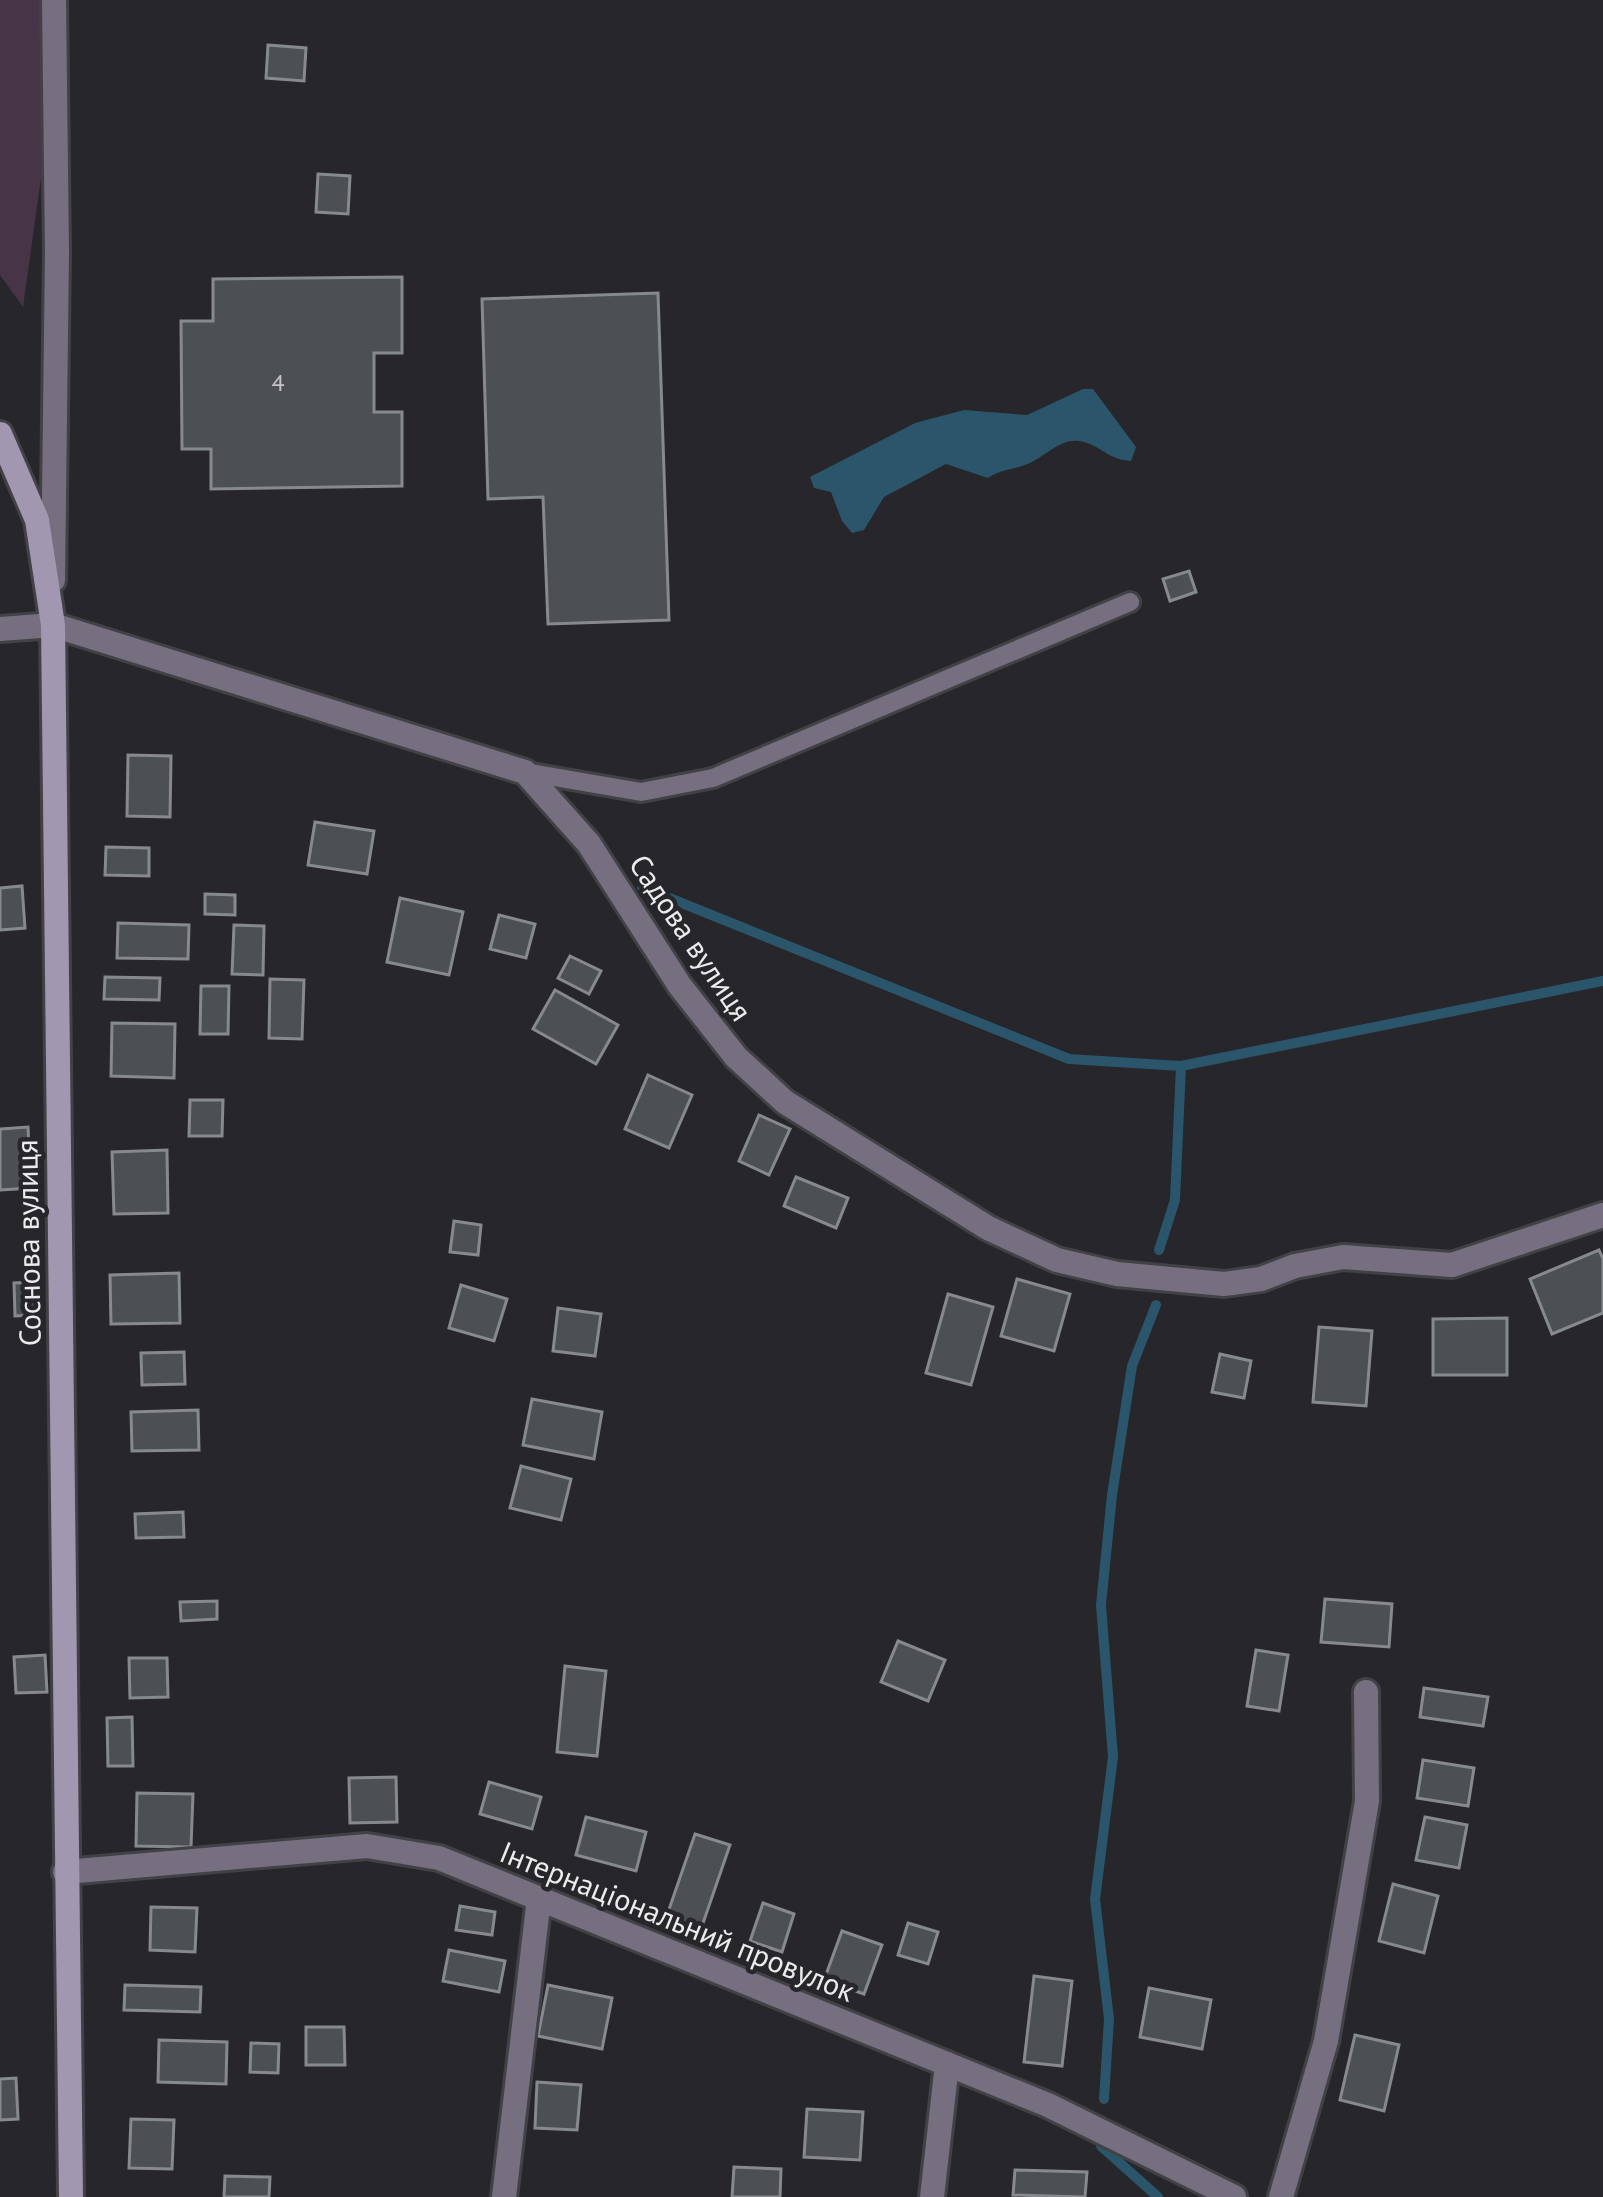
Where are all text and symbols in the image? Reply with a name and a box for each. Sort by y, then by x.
house number: 4 [271,367,285,398]
street label: Садова вулиця [621,846,761,1028]
street label: Соснова вулиця [6,1139,49,1347]
street label: Інтернаціональний провулок [495,1832,861,2010]

